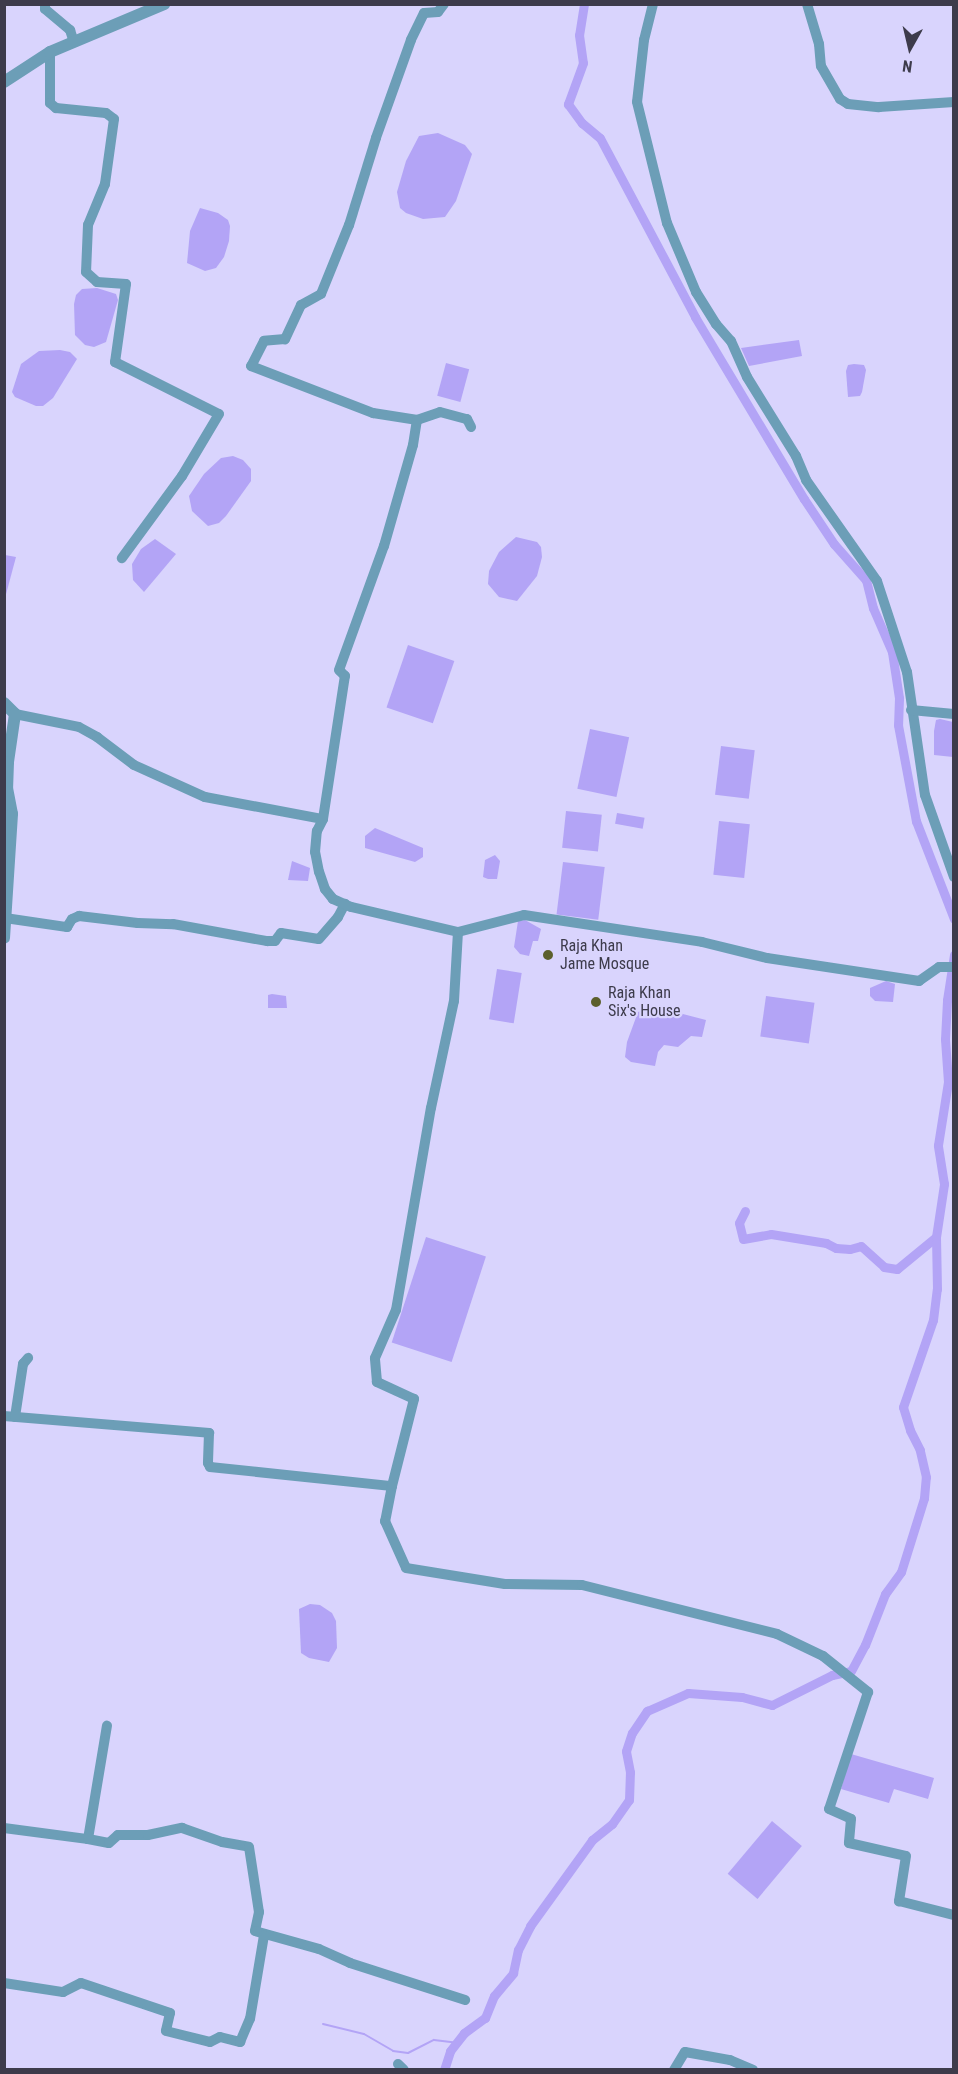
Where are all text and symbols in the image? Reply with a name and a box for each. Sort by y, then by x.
north arrow [880,18,940,78]
text: N [901,56,914,76]
place label: Raja Khan Jame Mosque [560,936,649,974]
marker: Raja Khan Jame Mosque [541,948,555,962]
place label: Raja Khan Six's House [608,983,681,1021]
marker: Raja Khan Six's House [589,995,603,1009]

